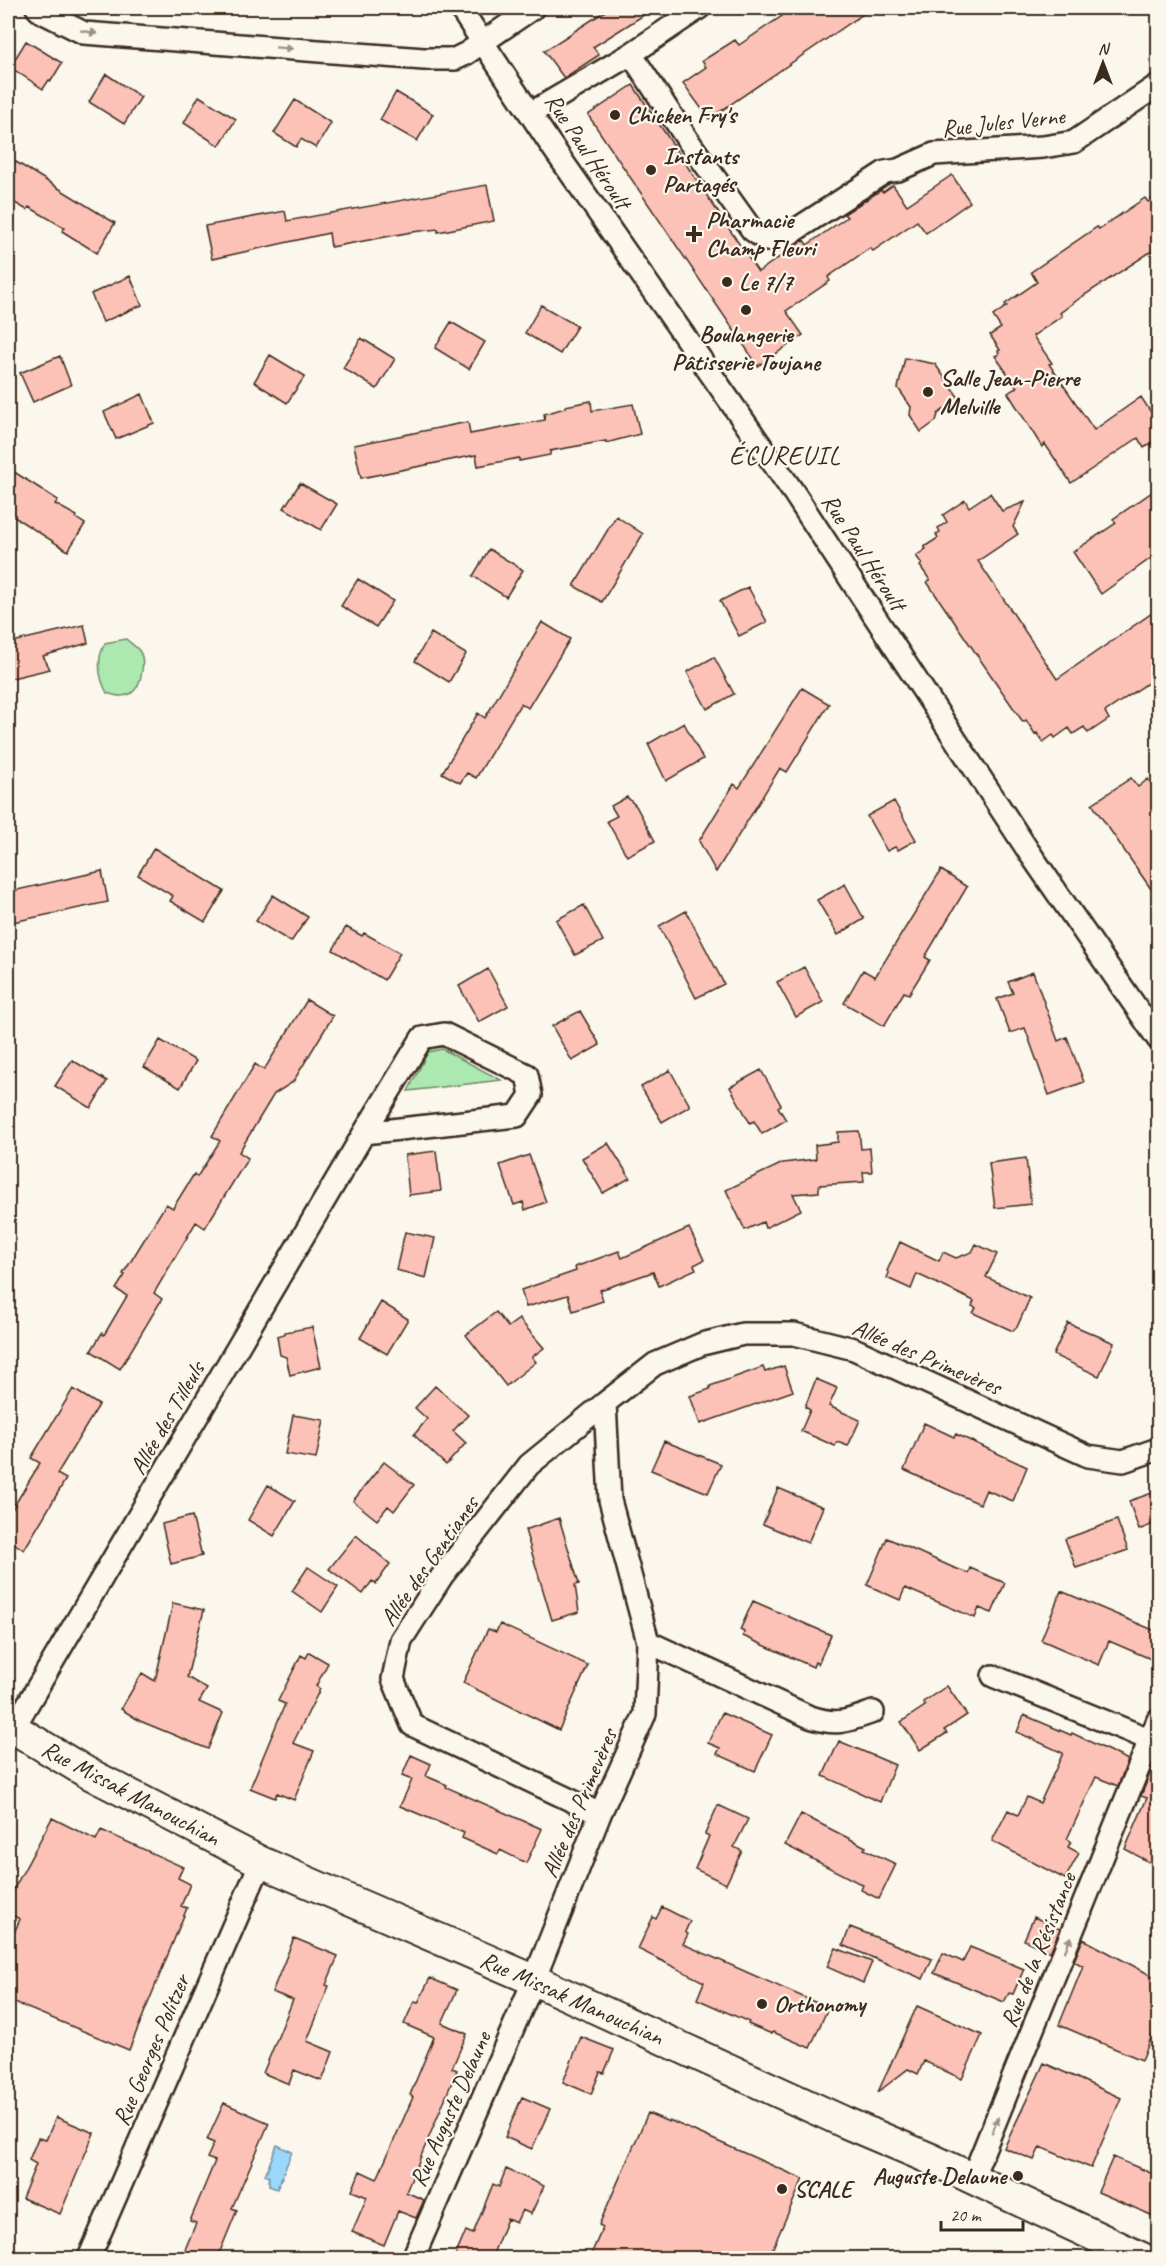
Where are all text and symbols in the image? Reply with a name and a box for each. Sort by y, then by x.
one-way arrow [80,28,99,37]
north arrow [1073,33,1133,93]
text: N [1098,39,1111,59]
one-way arrow [274,43,293,53]
street label: Rue Paul Héroult [538,88,639,217]
place label: Chicken Fry's [627,100,739,130]
street label: Rue Jules Verne [940,100,1068,143]
marker: Chicken Fry's [608,108,622,122]
place label: Instants Partagés [663,141,741,199]
marker: Instants Partagés [644,163,658,177]
place label: Pharmacie Champ Fleuri [706,205,818,263]
marker: Pharmacie Champ Fleuri [687,227,701,241]
place label: Le 7/7 [739,267,795,297]
marker: Le 7/7 [720,275,734,289]
marker: Boulangerie Pâtisserie Toujane [739,303,753,317]
place label: Boulangerie Pâtisserie Toujane [672,319,822,377]
place label: Salle Jean-Pierre Melville [940,363,1081,421]
marker: Salle Jean-Pierre Melville [921,385,935,399]
district label: ÉCUREUIL [729,439,841,472]
street label: Rue Paul Héroult [815,488,914,618]
street label: Allée des Primevères [848,1312,1008,1403]
street label: Allée des Tilleuls [123,1355,212,1480]
street label: Allée des Gentianes [373,1489,486,1632]
street label: Allée des Primevères [534,1722,625,1882]
street label: Rue Missak Manouchian [37,1733,226,1853]
street label: Rue de la Résistance [993,1866,1083,2032]
one-way arrow [1064,1935,1073,1953]
street label: Rue Missak Manouchian [476,1944,669,2052]
street label: Rue Georges Politzer [106,1968,197,2130]
place label: Orthonomy [774,1989,868,2019]
marker: Orthonomy [755,1997,769,2011]
street label: Rue Auguste Delaune [402,2025,498,2191]
one-way arrow [990,2115,1000,2133]
place label: Auguste Delaune [873,2161,1008,2191]
marker: Auguste Delaune [1011,2169,1025,2183]
place label: SCALE [794,2174,855,2204]
marker: SCALE [775,2182,789,2196]
scale bar [941,2194,1024,2232]
text: 20 m [950,2204,983,2226]

